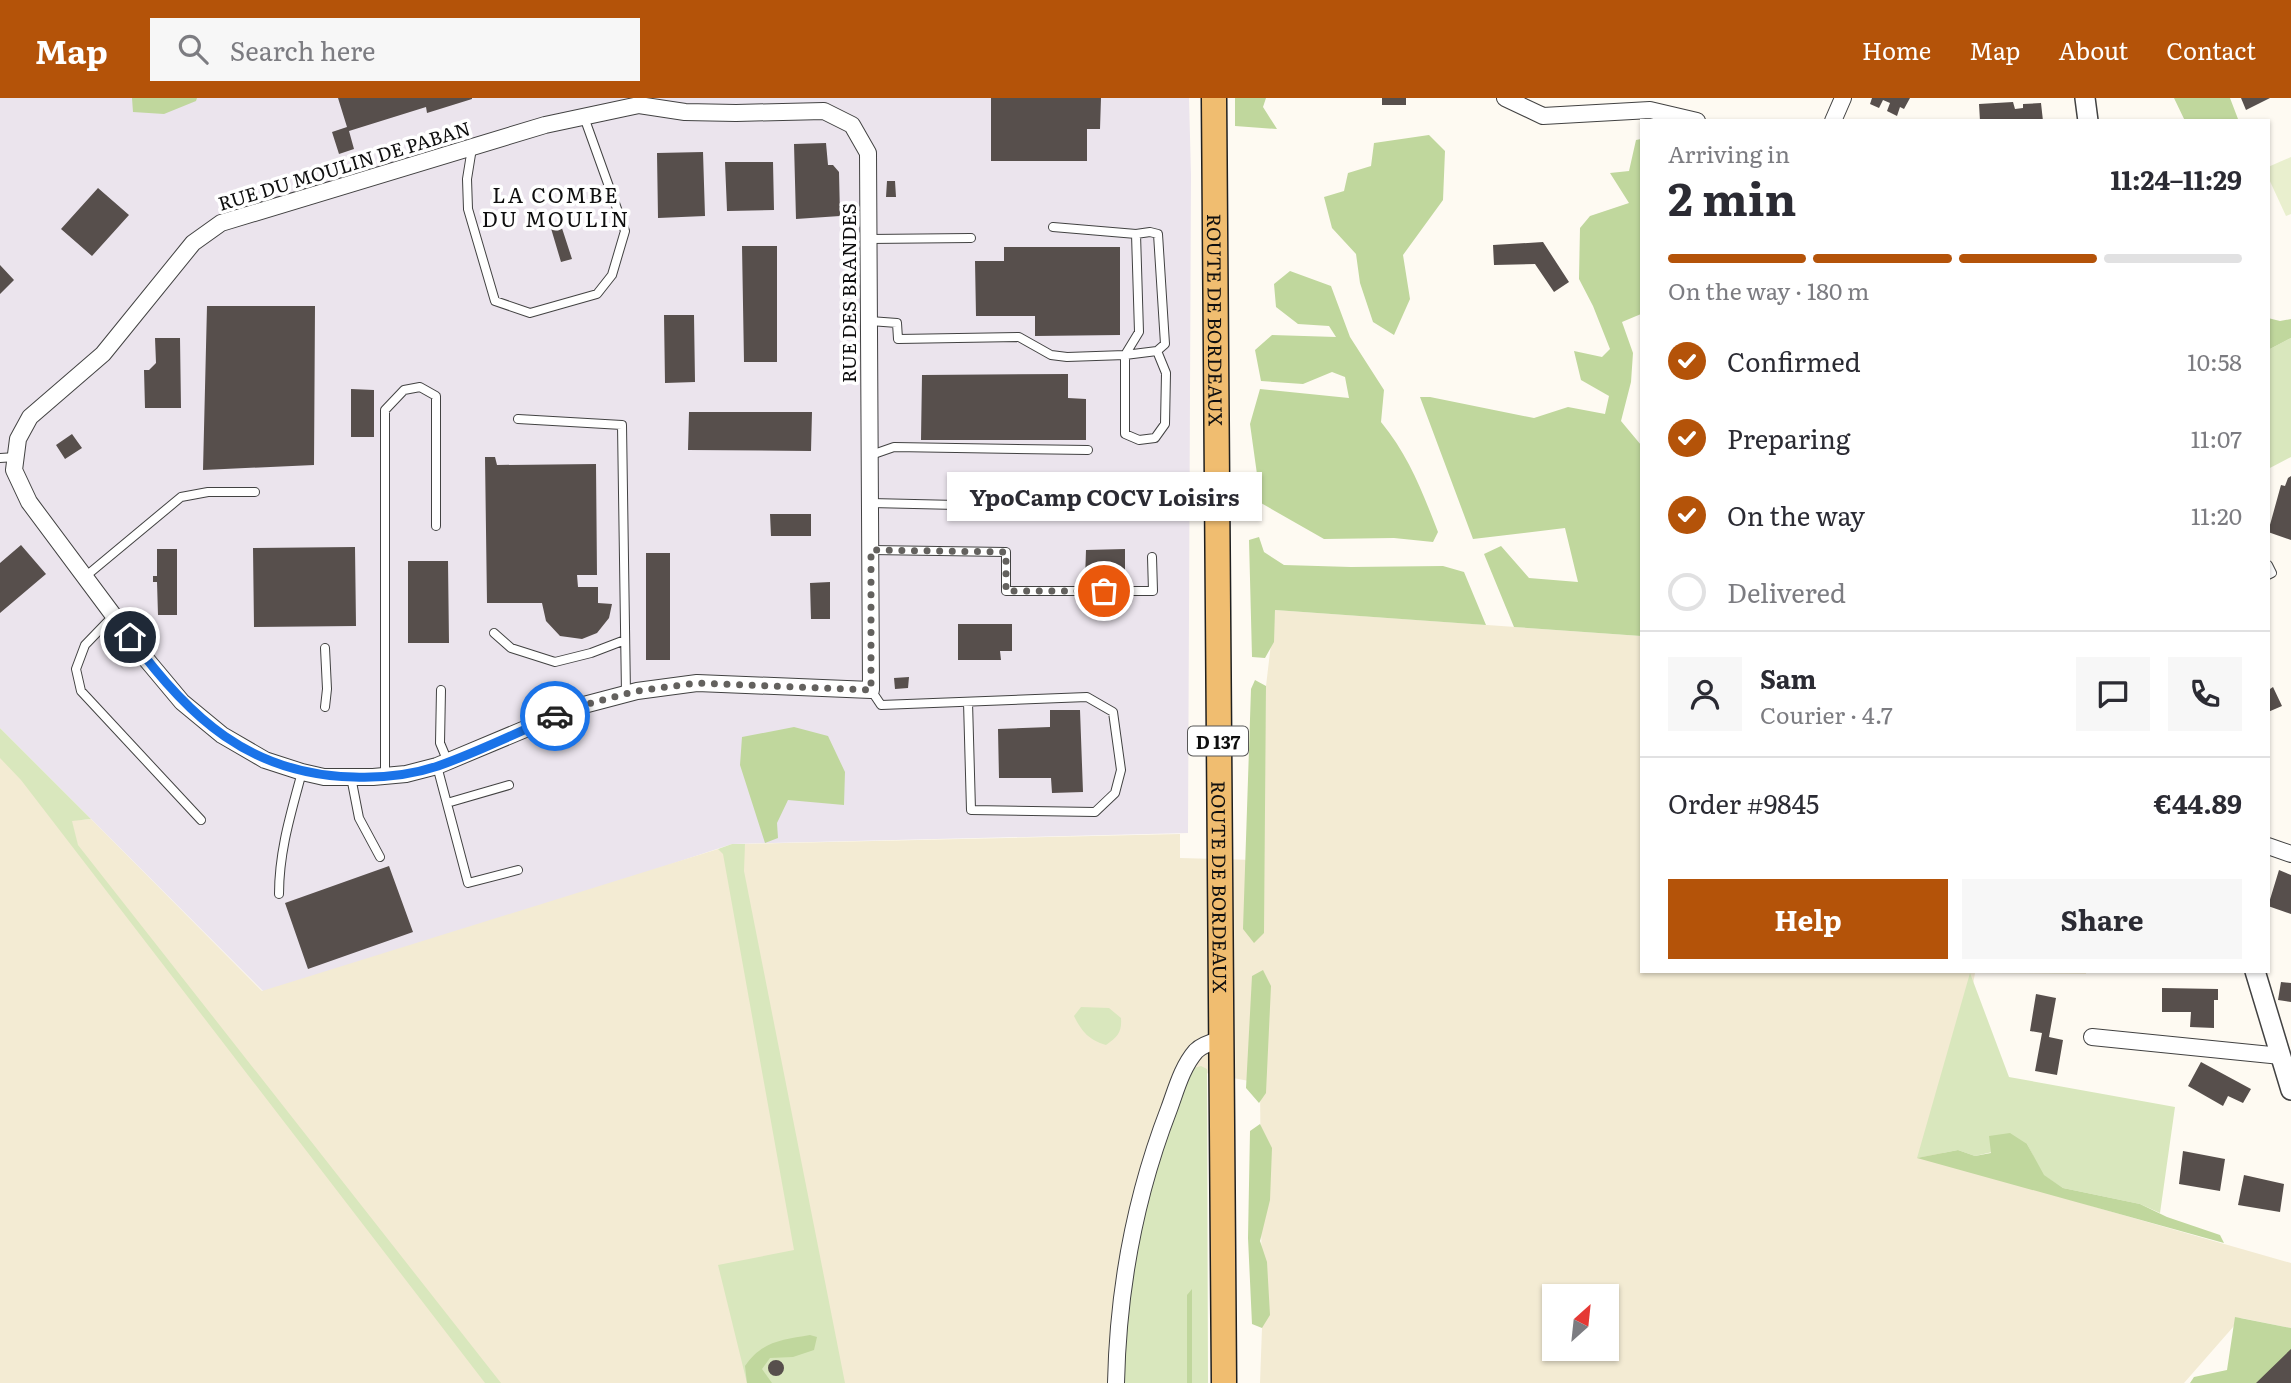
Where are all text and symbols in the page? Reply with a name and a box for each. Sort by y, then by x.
search box [150,18,640,81]
text: Map [35,25,108,74]
icon: search [174,30,212,68]
text: Search here [230,30,376,69]
text: Home [1862,32,1931,67]
text: Map [1969,32,2020,67]
text: About [2058,32,2128,67]
text: Contact [2166,32,2256,67]
street label: RUE DU MOULIN DE PABAN [214,113,474,217]
text: Arriving in [1668,136,1790,170]
text: 11:24–11:29 [2111,159,2242,198]
text: 2 min [1668,162,1797,230]
district label: LA COMBE DU MOULIN [482,178,630,233]
street label: RUE DES BRANDES [834,203,862,383]
street label: ROUTE DE BORDEAUX [1201,214,1231,427]
text: On the way · 180 m [1668,273,1869,307]
text: Confirmed [1727,341,1861,380]
icon: check [1668,342,1706,380]
text: 10:58 [2187,344,2242,378]
text: Preparing [1727,418,1850,457]
icon: check [1668,419,1706,457]
text: 11:07 [2191,421,2242,455]
callout: YpoCamp COCV Loisirs [946,472,1262,521]
text: YpoCamp COCV Loisirs [969,479,1240,513]
text: On the way [1727,495,1865,534]
icon: check [1668,496,1706,534]
text: 11:20 [2191,498,2242,532]
pin [1074,561,1134,621]
icon: bag [1085,572,1123,610]
text: Delivered [1727,572,1846,611]
pin [100,607,160,667]
icon: home [111,618,149,656]
button: person [1668,657,1742,731]
button: chat [2076,657,2150,731]
button: phone [2168,657,2242,731]
text: Sam [1760,658,1816,697]
courier [520,681,590,751]
icon: car [536,697,574,735]
text: Courier · 4.7 [1760,697,1893,731]
road number: D 137 [1188,726,1248,756]
street label: ROUTE DE BORDEAUX [1205,781,1235,994]
text: Order #9845 [1668,783,1819,822]
text: €44.89 [2154,783,2242,822]
button: Help [1668,879,1948,959]
button: Share [1962,879,2242,959]
north arrow [1542,1284,1619,1362]
map controls [1542,1284,1619,1361]

